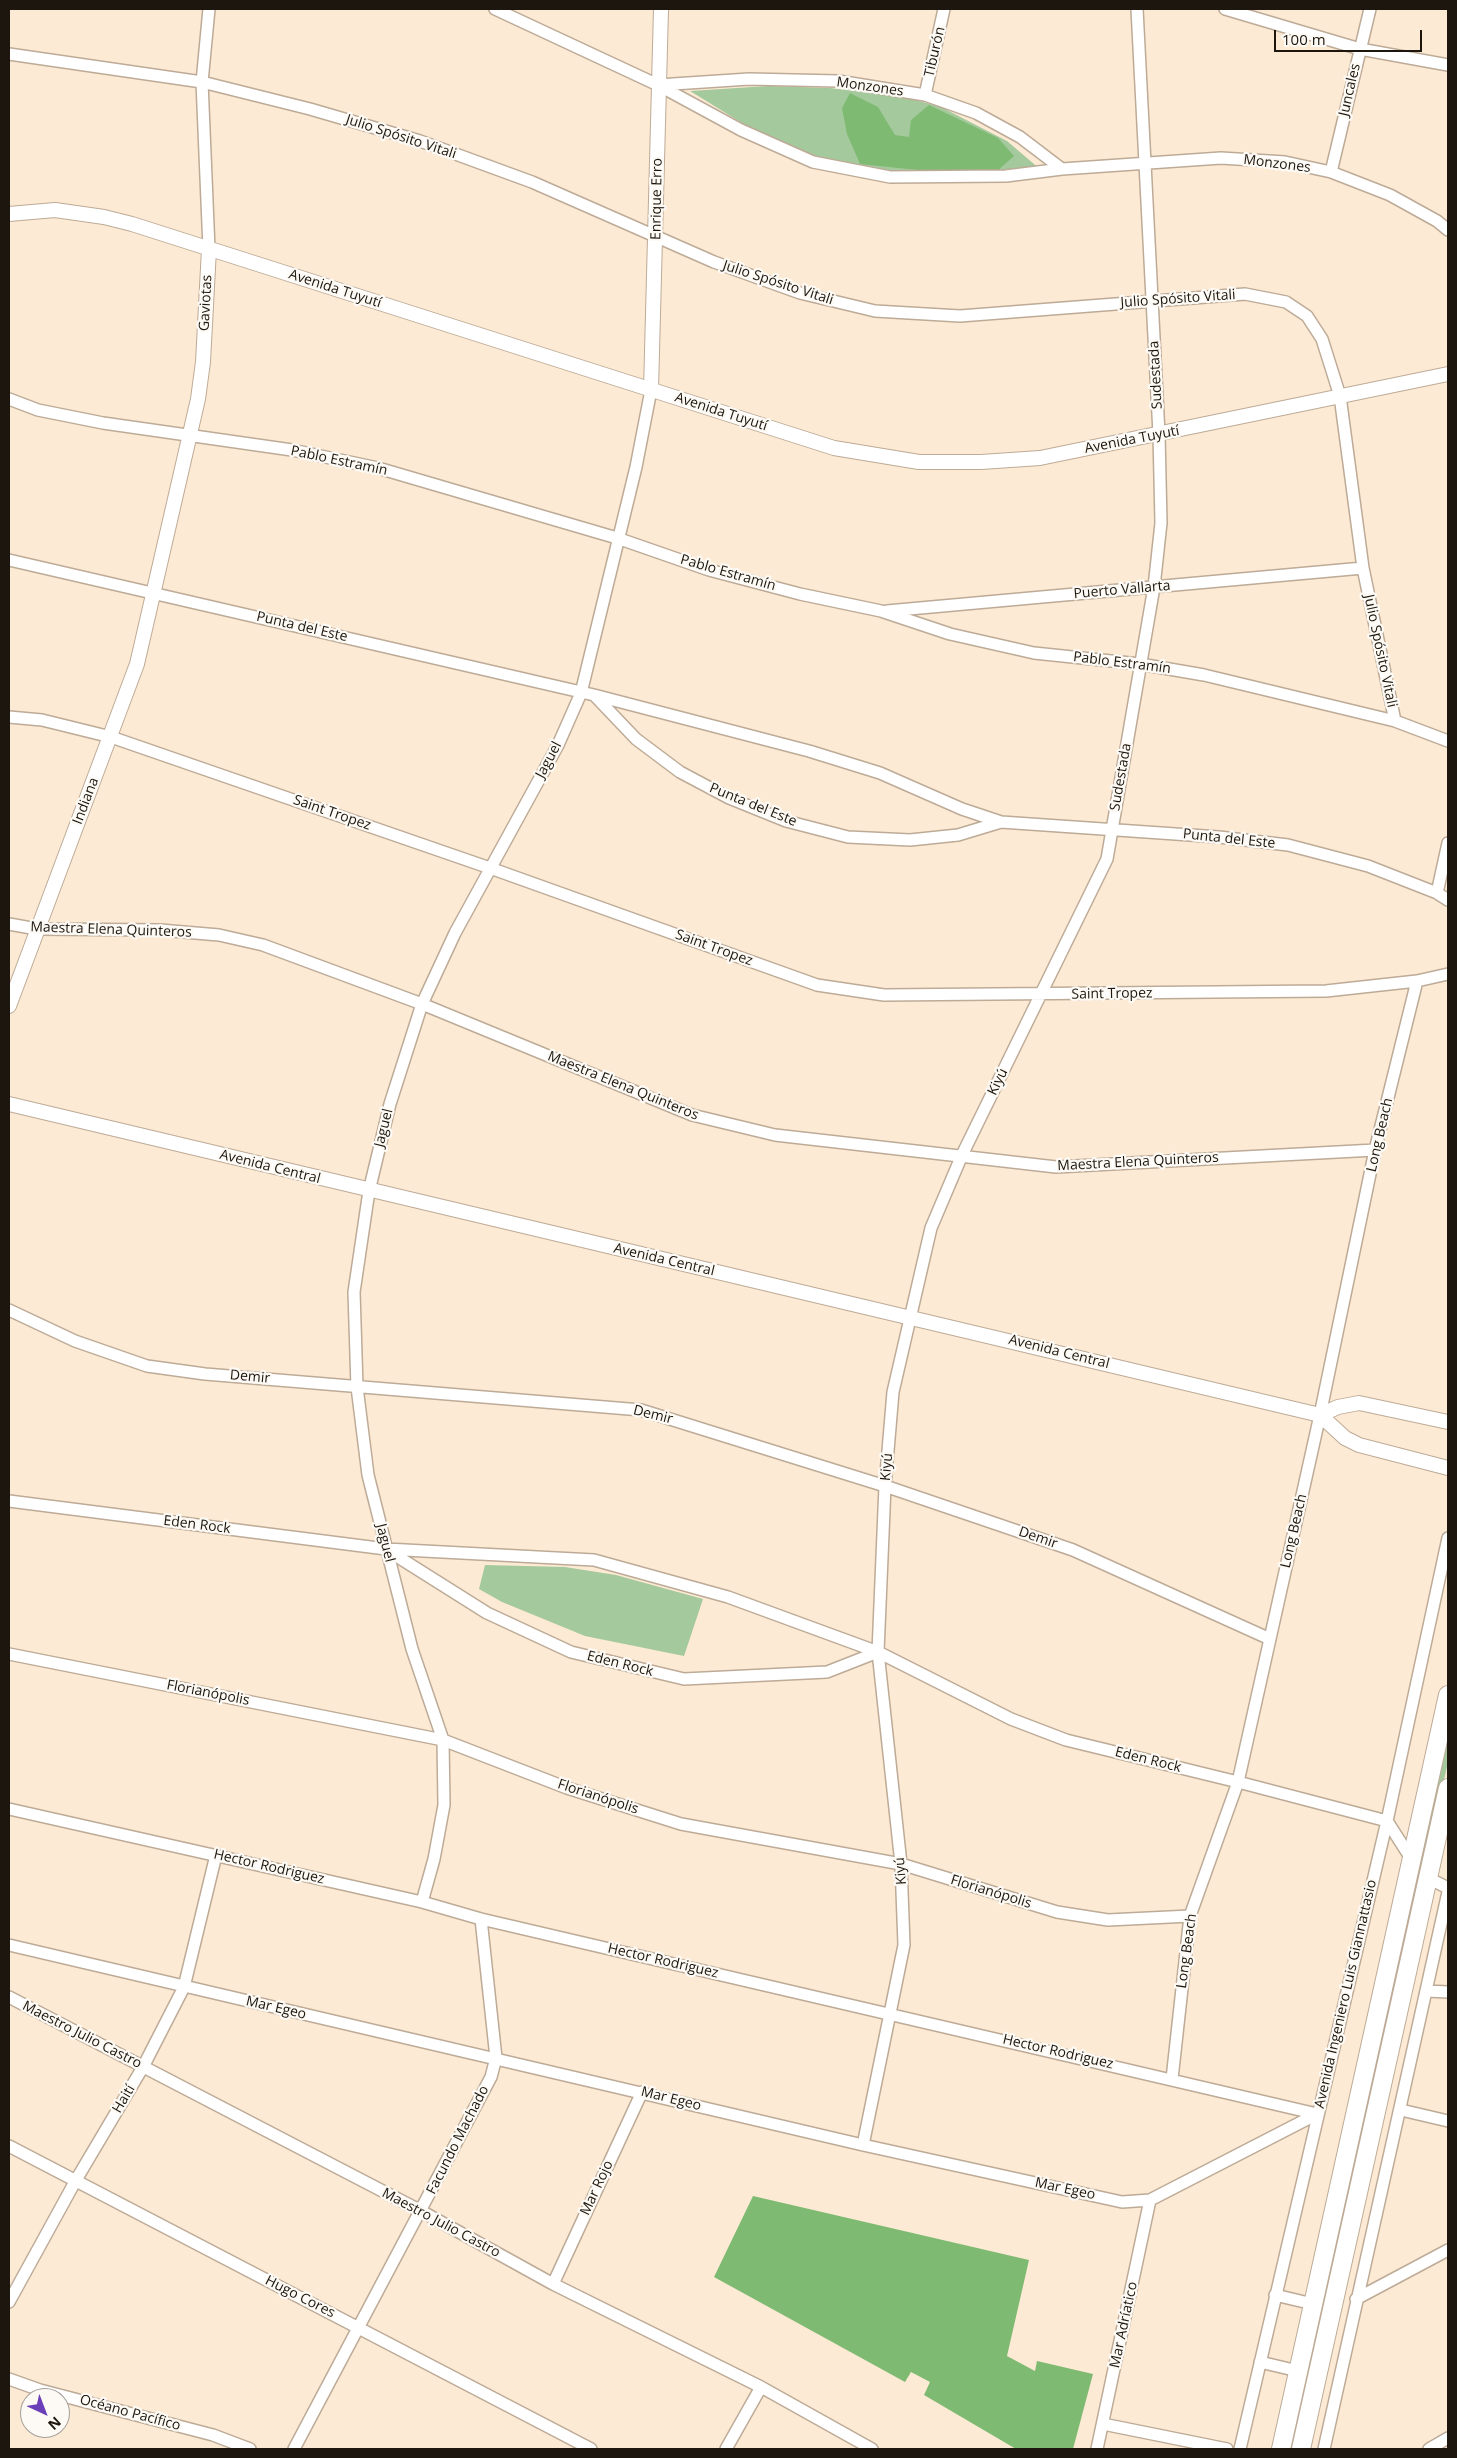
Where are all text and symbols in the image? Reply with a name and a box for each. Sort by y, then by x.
scale bar [1277,20,1424,52]
street label: Tiburón [921,25,949,79]
text: 100 m [1282,29,1326,49]
street label: Juncales [1336,62,1364,118]
street label: Monzones [835,74,905,100]
street label: Julio Spósito Vitali [344,111,458,163]
street label: Monzones [1242,152,1312,176]
street label: Enrique Erro [648,158,666,240]
street label: Julio Spósito Vitali [721,257,835,309]
street label: Avenida Tuyutí [287,266,383,312]
street label: Gaviotas [196,274,216,332]
street label: Julio Spósito Vitali [1120,287,1236,311]
street label: Sudestada [1146,340,1166,410]
street label: Avenida Tuyutí [673,389,769,435]
street label: Avenida Tuyutí [1083,423,1181,457]
street label: Pablo Estramín [289,443,389,479]
street label: Pablo Estramín [678,551,778,595]
street label: Puerto Vallarta [1073,577,1171,603]
street label: Julio Spósito Vitali [1360,593,1400,709]
street label: Punta del Este [255,608,349,646]
street label: Pablo Estramín [1072,649,1172,677]
street label: Jaguel [532,739,566,781]
street label: Sudestada [1107,742,1135,812]
street label: Indiana [69,775,103,827]
street label: Punta del Este [707,780,799,830]
street label: Saint Tropez [291,792,373,834]
street label: Punta del Este [1182,826,1276,852]
street label: Maestra Elena Quinteros [30,919,192,941]
street label: Saint Tropez [673,926,755,970]
street label: Saint Tropez [1071,985,1153,1003]
street label: Maestra Elena Quinteros [545,1048,701,1124]
street label: Kiyú [984,1066,1012,1098]
street label: Long Beach [1363,1096,1397,1174]
street label: Jaguel [371,1107,397,1149]
street label: Avenida Central [218,1146,322,1188]
street label: Maestra Elena Quinteros [1057,1149,1219,1175]
street label: Avenida Central [612,1240,716,1280]
street label: Avenida Central [1007,1331,1111,1373]
street label: Demir [229,1367,271,1387]
street label: Demir [631,1402,675,1428]
street label: Kiyú [877,1452,897,1482]
street label: Long Beach [1277,1492,1311,1570]
street label: Eden Rock [162,1513,232,1537]
street label: Jaguel [372,1522,398,1564]
street label: Demir [1016,1524,1060,1552]
street label: Eden Rock [585,1648,655,1680]
street label: Florianópolis [165,1677,251,1709]
street label: Eden Rock [1113,1744,1183,1776]
street label: Florianópolis [555,1776,641,1818]
street label: Hector Rodriguez [212,1846,326,1888]
street label: Kiyú [892,1857,910,1885]
street label: Florianópolis [948,1872,1034,1912]
street label: Avenida Ingeniero Luis Giannattasio [1311,1878,1381,2110]
street label: Long Beach [1173,1912,1201,1990]
street label: Hector Rodriguez [606,1940,720,1982]
street label: Mar Egeo [244,1993,308,2023]
street label: Maestro Julio Castro [20,1998,144,2072]
street label: Hector Rodriguez [1001,2031,1115,2073]
street label: Haití [109,2082,139,2116]
street label: Facundo Machado [423,2083,493,2197]
street label: Mar Egeo [639,2083,703,2115]
street label: Mar Rojo [577,2158,617,2218]
street label: Mar Egeo [1033,2174,1097,2204]
street label: Maestro Julio Castro [379,2185,503,2261]
street label: Hugo Cores [262,2272,338,2322]
street label: Mar Adríatico [1107,2280,1141,2370]
north arrow [20,2388,70,2438]
street label: Océano Pacífico [78,2391,182,2435]
text: N [44,2413,66,2434]

